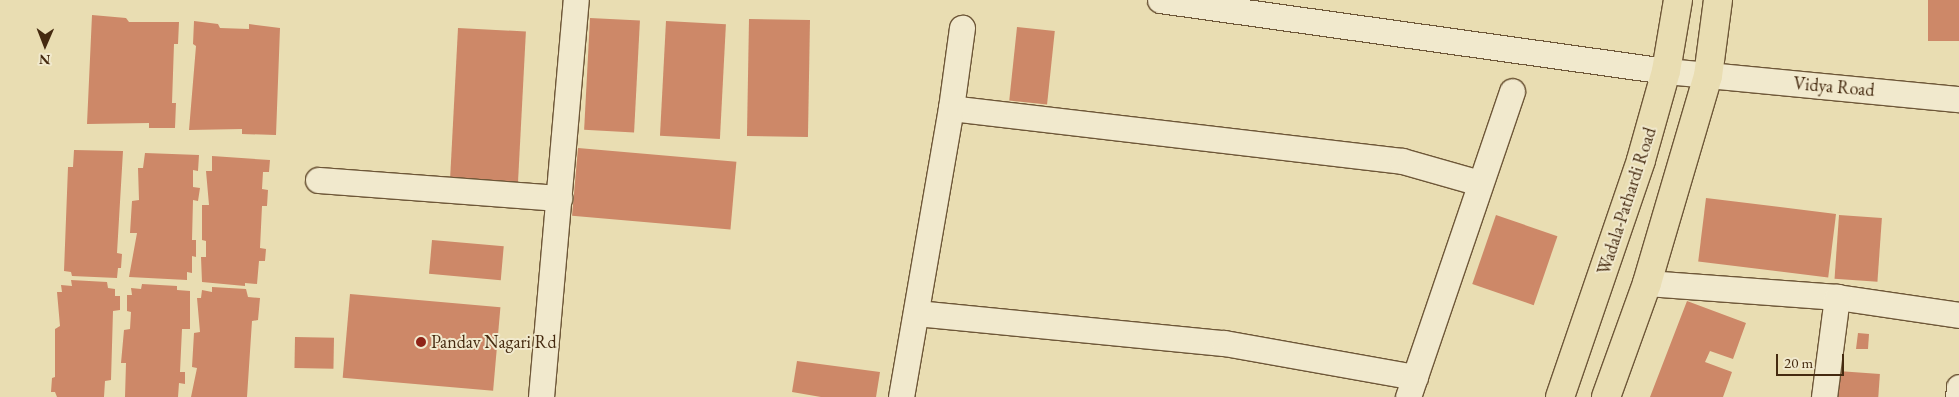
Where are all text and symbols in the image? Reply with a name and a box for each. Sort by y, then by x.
north arrow [20,20,70,70]
text: N [39,51,51,69]
street label: Vidya Road [1793,73,1875,101]
street label: Wadala-Pathardi Road [1593,125,1661,277]
place label: Pandav Nagari Rd [431,331,557,353]
marker: Pandav Nagari Rd [415,336,427,348]
scale bar [1779,344,1846,376]
text: 20 m [1784,353,1813,372]

